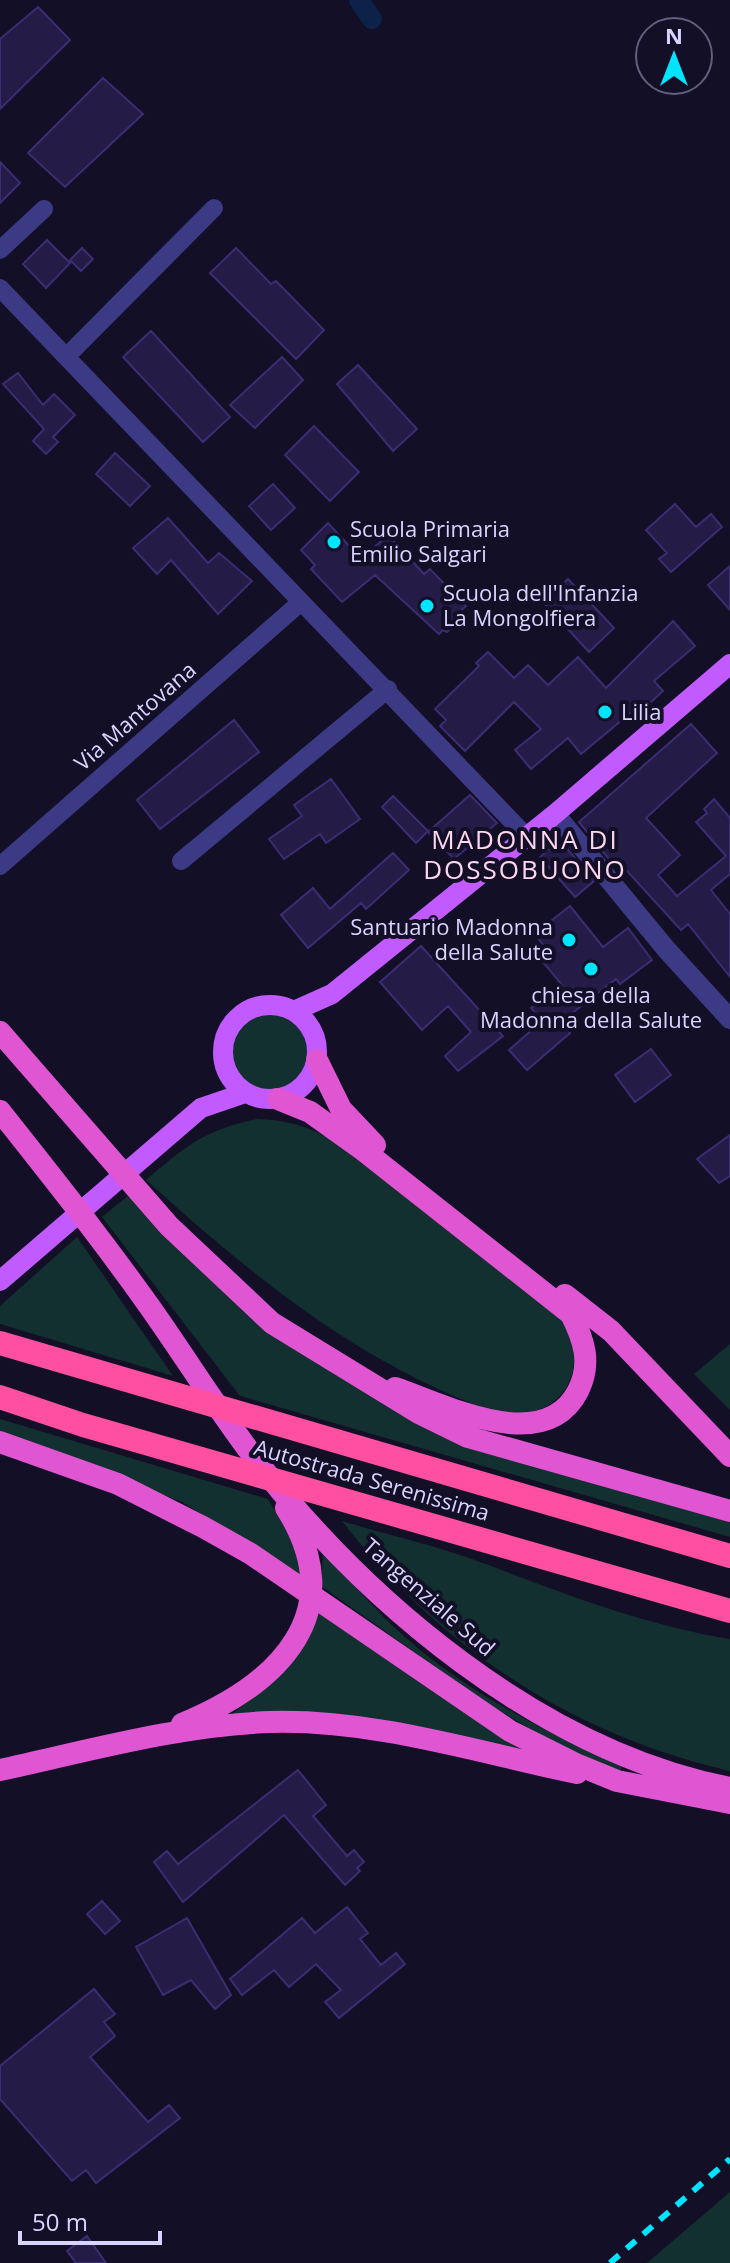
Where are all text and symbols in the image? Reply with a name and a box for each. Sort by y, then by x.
north arrow [634,16,714,96]
text: N [665,20,683,50]
place label: Scuola Primaria Emilio Salgari [350,513,510,568]
marker: Scuola Primaria Emilio Salgari [325,533,343,551]
place label: Scuola dell'Infanzia La Mongolfiera [443,577,638,632]
marker: Scuola dell'Infanzia La Mongolfiera [418,597,436,615]
street label: Via Mantovana [67,654,202,776]
place label: Lilia [621,696,661,726]
marker: Lilia [596,703,614,721]
district label: MADONNA DI DOSSOBUONO [423,821,627,887]
place label: Santuario Madonna della Salute [350,911,553,966]
marker: Santuario Madonna della Salute [560,931,578,949]
marker: chiesa della Madonna della Salute [582,960,600,978]
place label: chiesa della Madonna della Salute [480,979,702,1034]
street label: Autostrada Serenissima [251,1431,493,1527]
street label: Tangenziale Sud [357,1530,502,1662]
scale bar [20,2195,160,2245]
text: 50 m [32,2205,88,2238]

